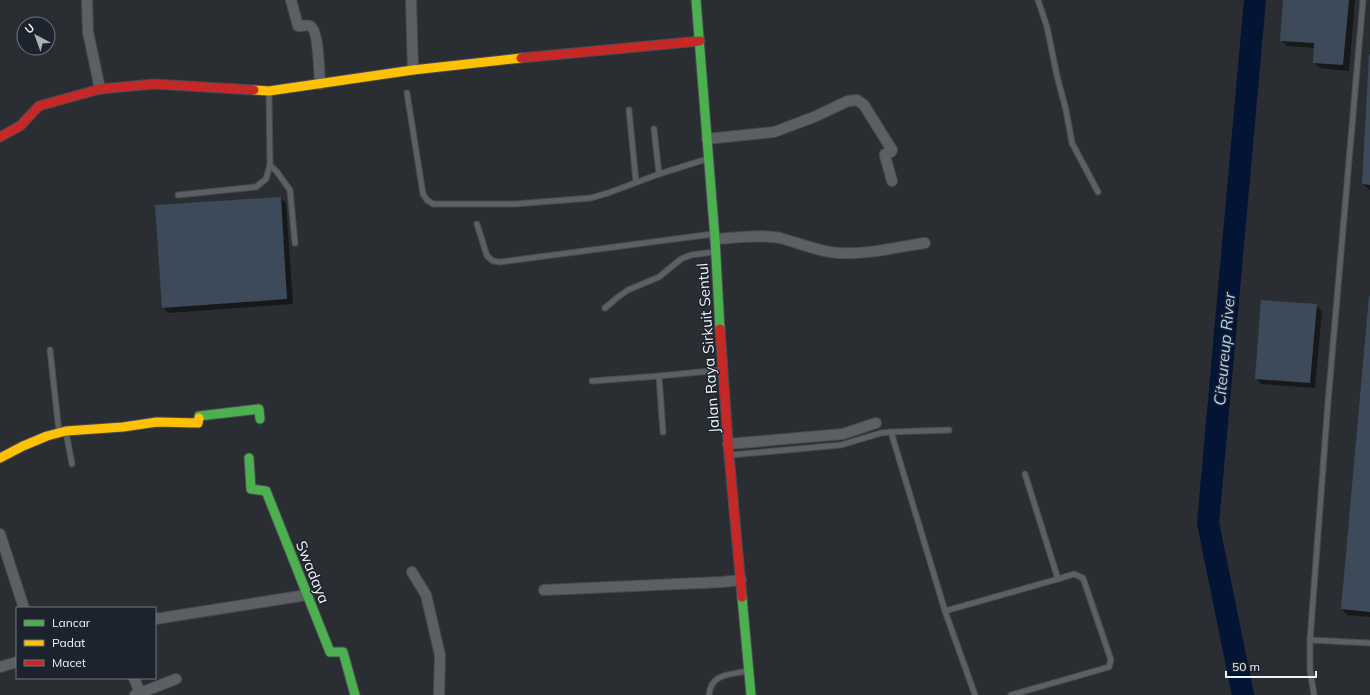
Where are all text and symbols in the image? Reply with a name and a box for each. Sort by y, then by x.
north arrow [16,16,56,56]
text: U [22,20,37,36]
street label: Jalan Raya Sirkuit Sentul [693,262,723,434]
water label: Citeureup River [1209,290,1239,406]
street label: Swadaya [292,538,334,606]
legend [16,607,156,679]
text: Lancar [52,615,91,630]
text: Padat [52,635,85,650]
scale bar [1226,653,1316,679]
text: Macet [52,655,86,670]
text: 50 m [1232,659,1260,674]

